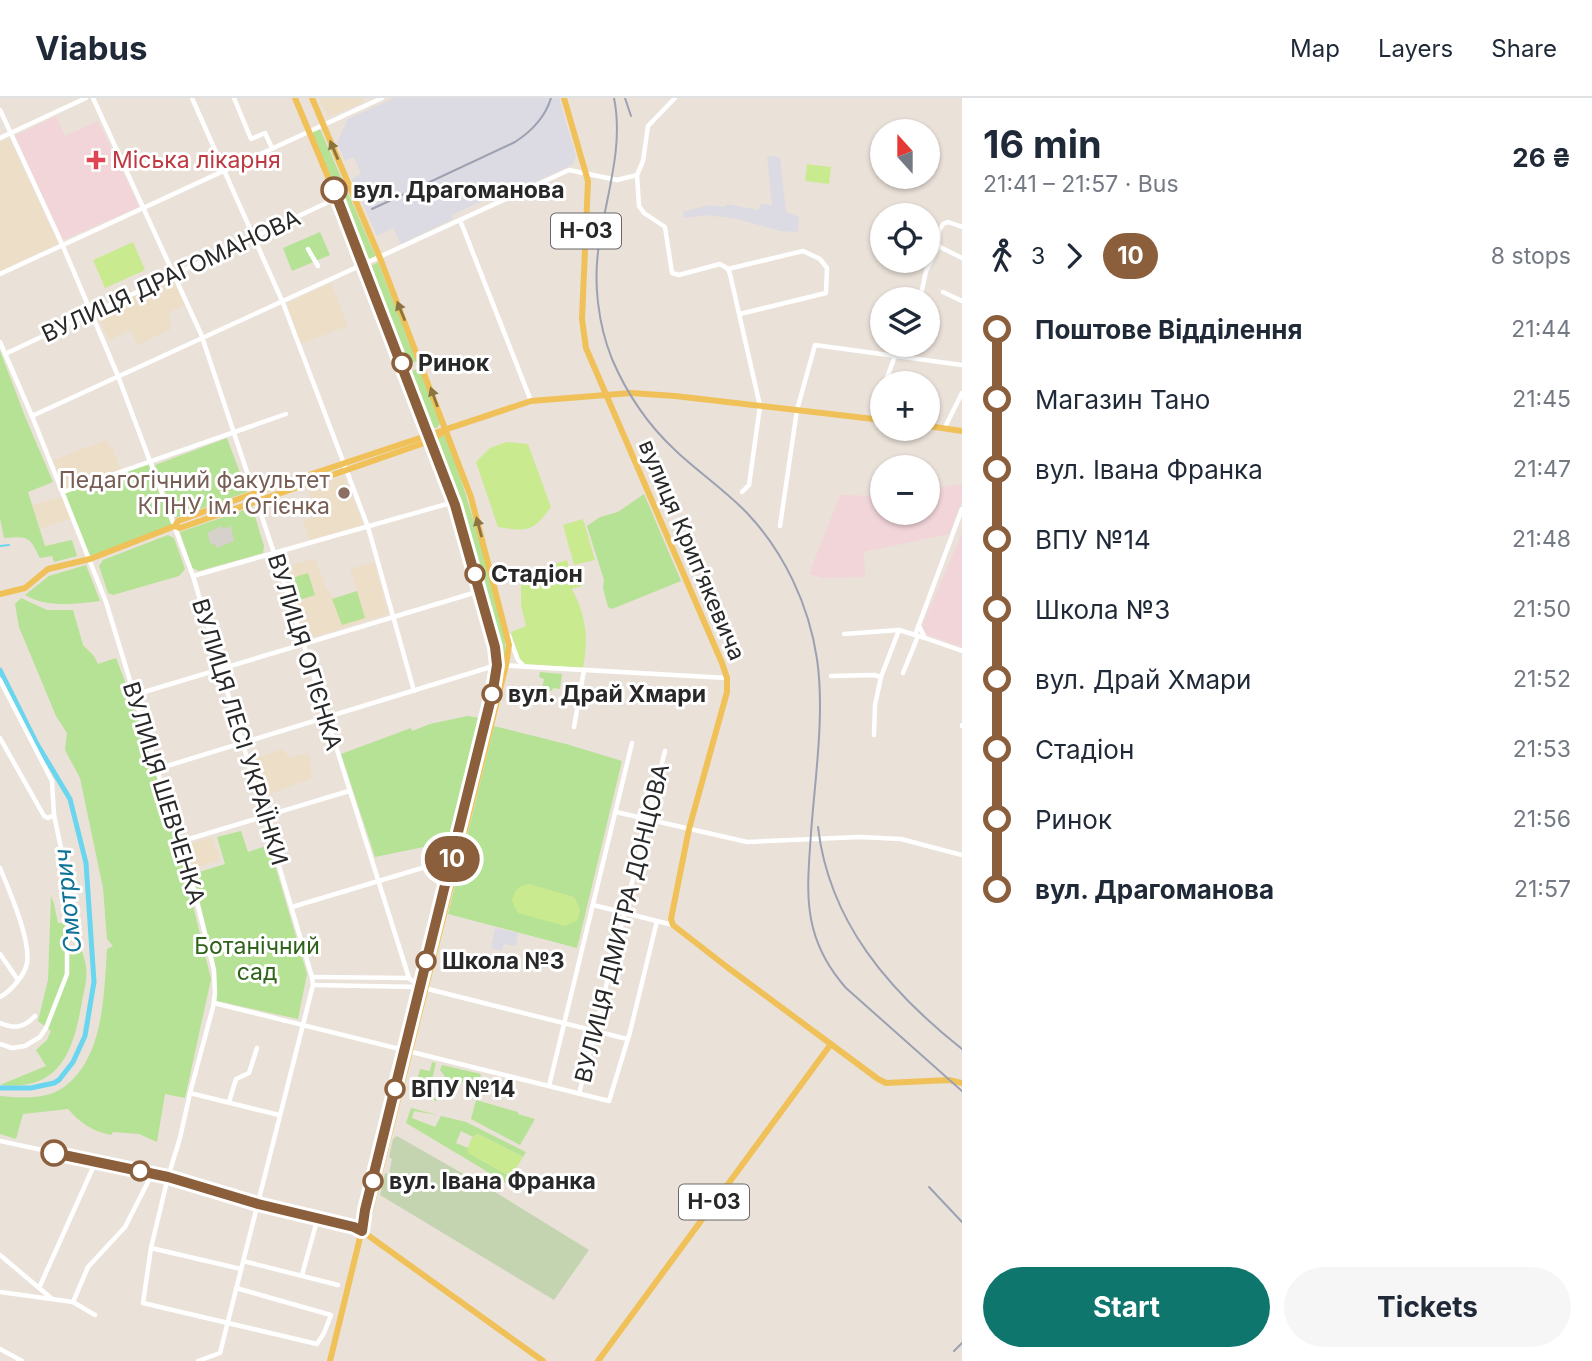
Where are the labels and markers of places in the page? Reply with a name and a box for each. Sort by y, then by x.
place label: Міська лікарня [112,146,281,174]
marker: Міська лікарня [86,150,106,170]
place label: вул. Драгоманова [353,176,564,204]
marker: вул. Драгоманова [321,177,347,203]
place label: Ринок [418,349,490,377]
marker: Ринок [392,353,412,373]
place label: Педагогічний факультет КПНУ ім. Огієнка [59,466,330,520]
marker: Педагогічний факультет КПНУ ім. Огієнка [336,485,352,501]
place label: Стадіон [491,560,583,588]
marker: Стадіон [465,564,485,584]
place label: вул. Драй Хмари [508,680,706,708]
marker: вул. Драй Хмари [482,684,502,704]
place label: Школа №3 [442,947,565,975]
marker: Школа №3 [416,951,436,971]
place label: ВПУ №14 [411,1075,516,1103]
marker: ВПУ №14 [385,1079,405,1099]
unlabelled marker [41,1140,67,1166]
unlabelled marker [130,1161,150,1181]
place label: вул. Івана Франка [389,1167,596,1195]
marker: вул. Івана Франка [363,1171,383,1191]

